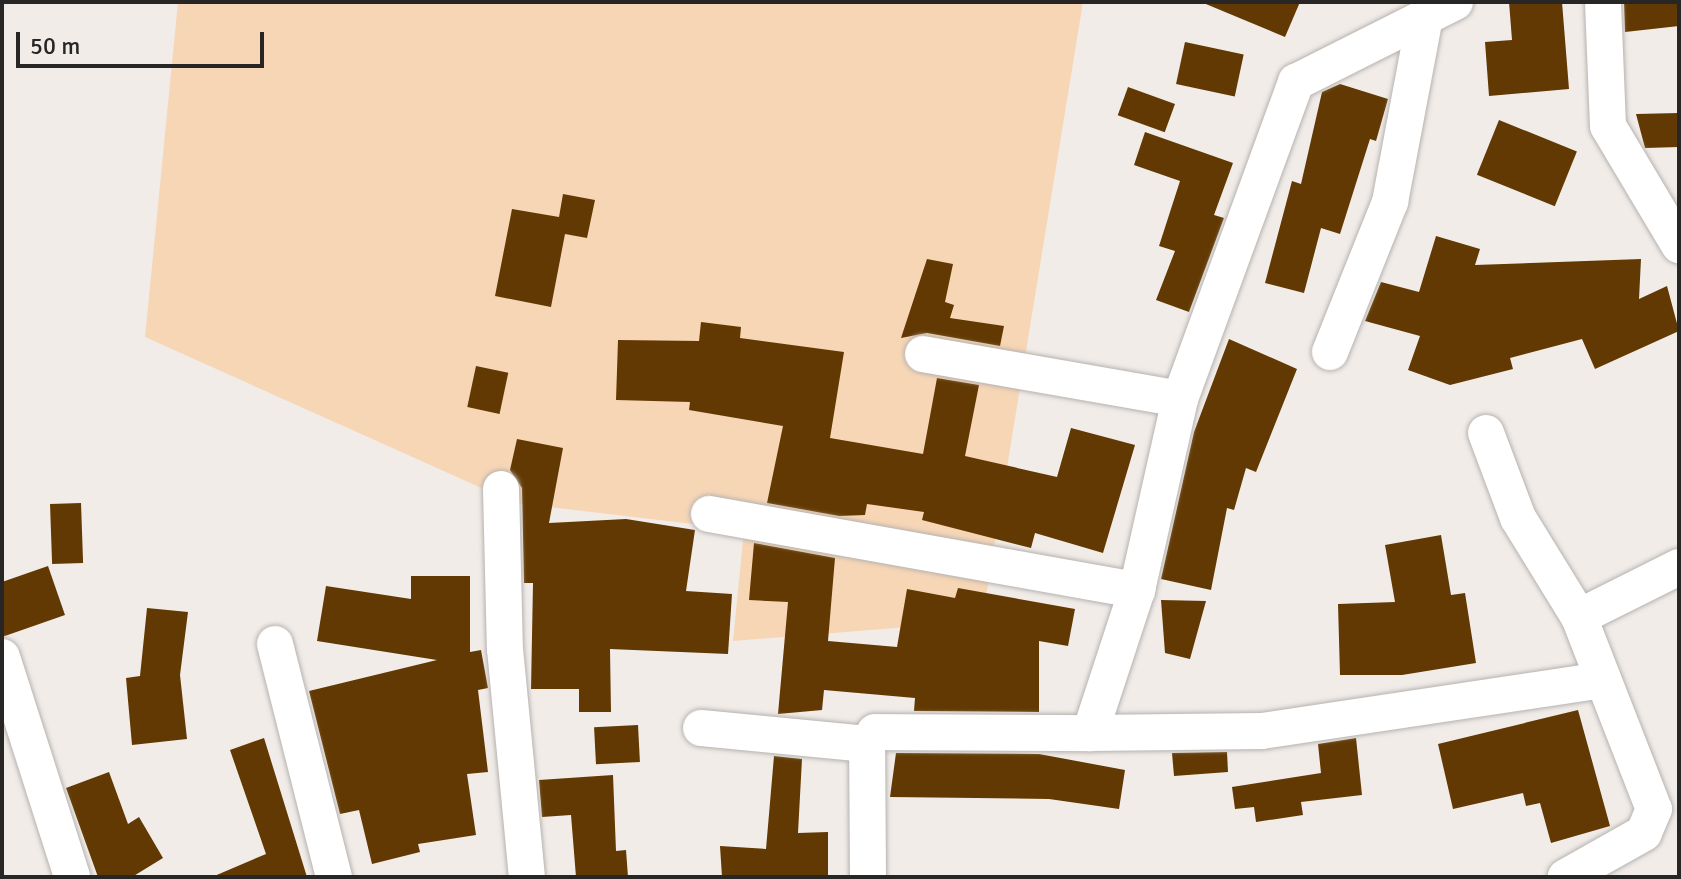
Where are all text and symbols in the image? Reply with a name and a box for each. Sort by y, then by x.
scale bar [20,16,268,66]
text: 50 m [30,31,80,61]

